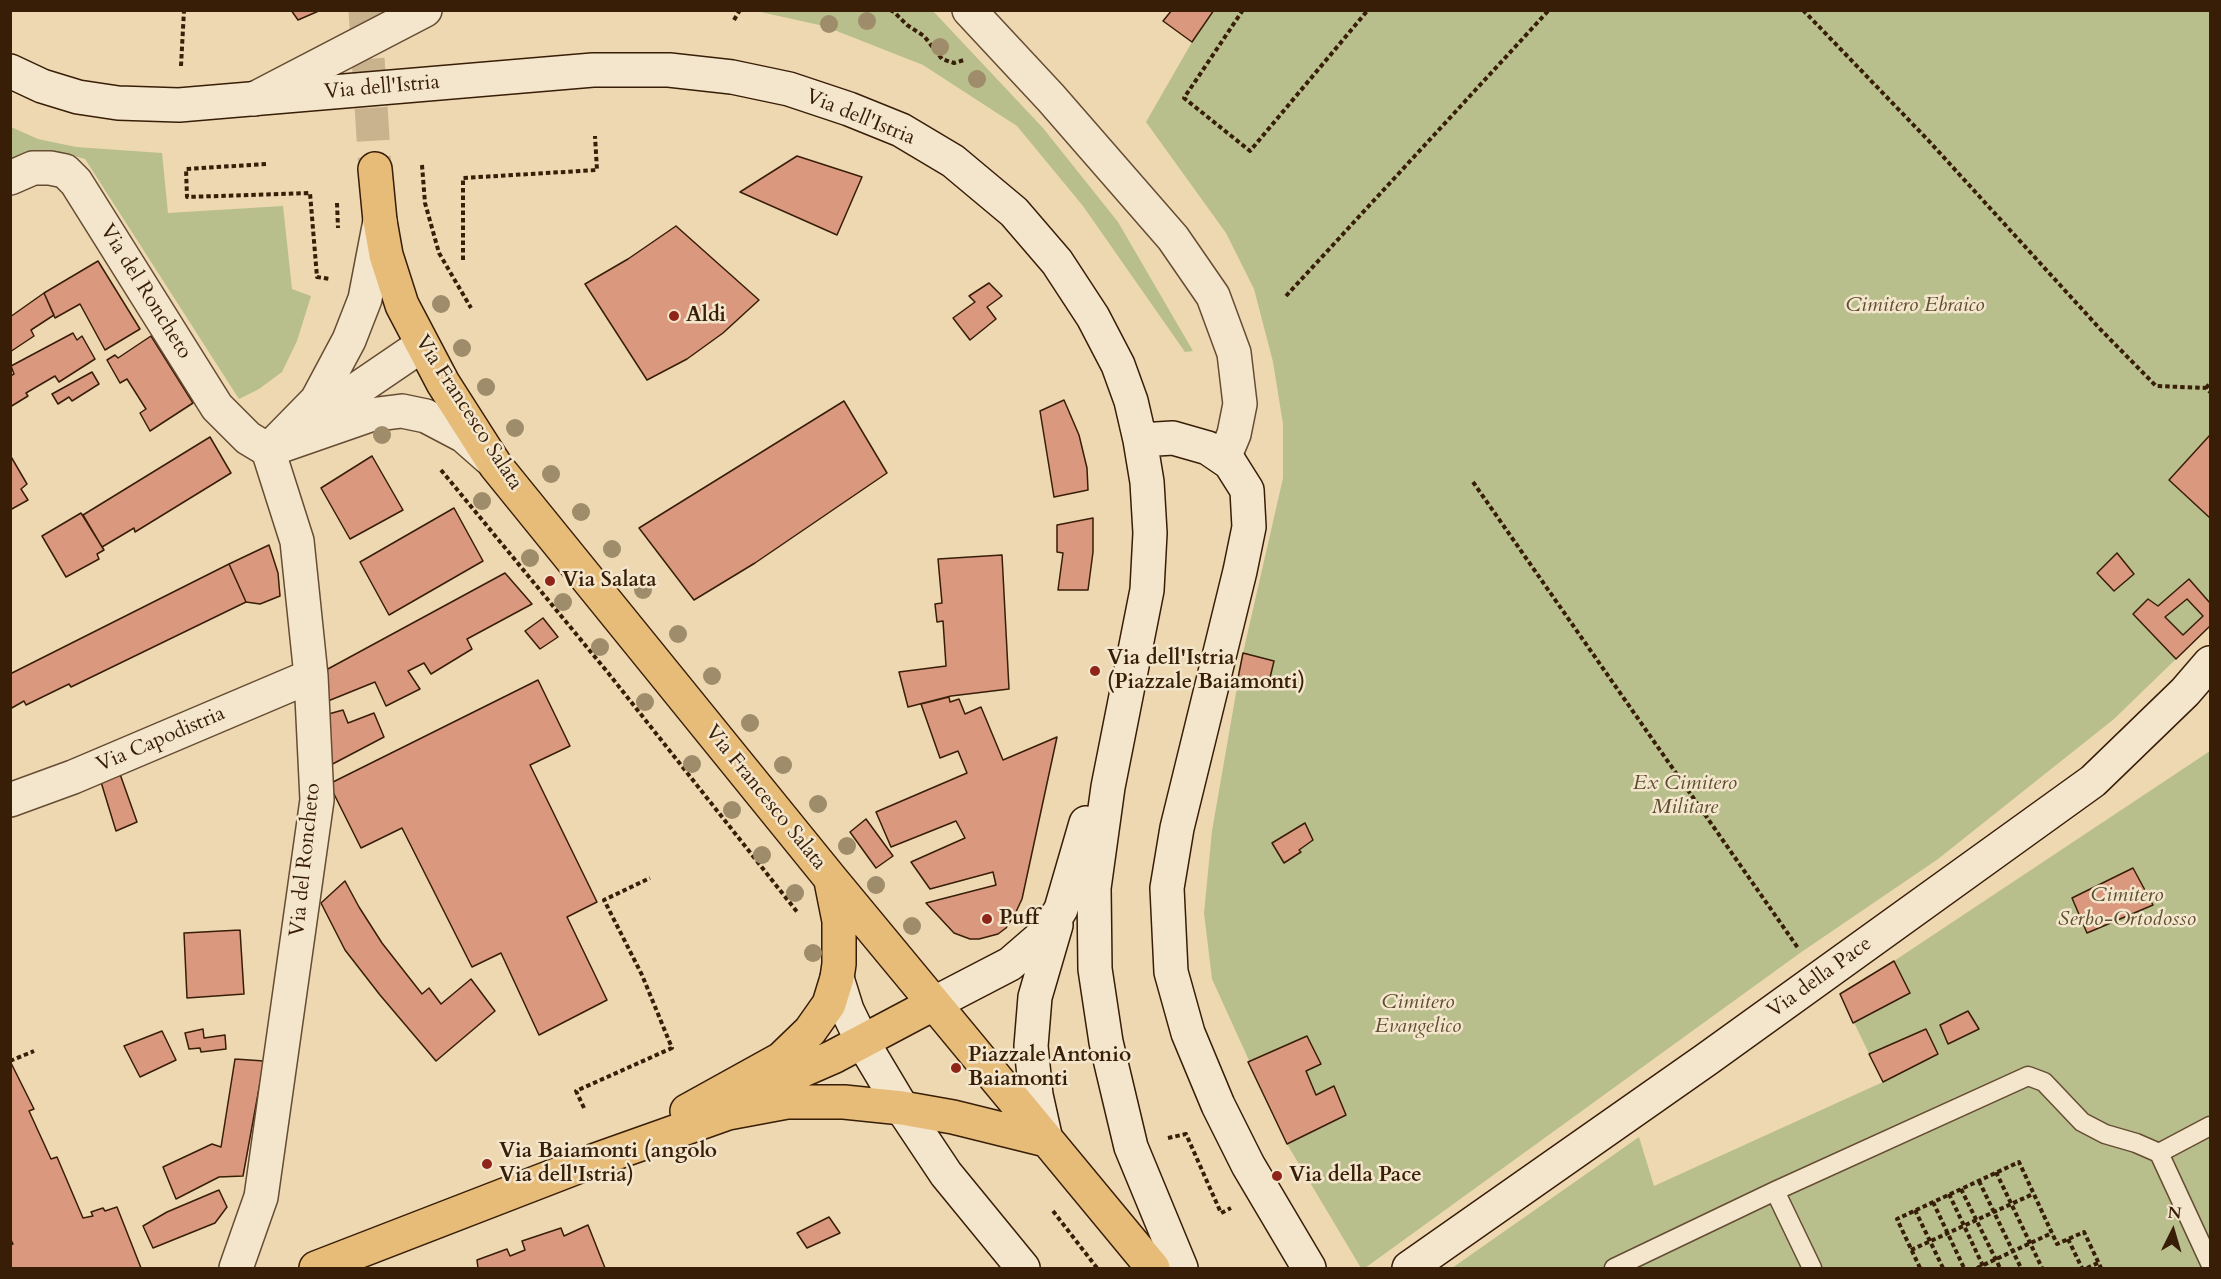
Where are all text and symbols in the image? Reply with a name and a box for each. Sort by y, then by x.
street label: Via dell'Istria [323,70,441,106]
street label: Via dell'Istria [802,85,918,151]
street label: Via del Roncheto [93,220,197,364]
park label: Cimitero Ebraico [1845,293,1985,319]
place label: Aldi [686,303,726,329]
marker: Aldi [667,309,681,323]
street label: Via Francesco Salata [409,331,527,495]
place label: Via Salata [562,568,657,594]
marker: Via Salata [543,574,557,588]
place label: Via dell'Istria (Piazzale Baiamonti) [1107,646,1305,696]
marker: Via dell'Istria (Piazzale Baiamonti) [1088,664,1102,678]
street label: Via Capodistria [93,702,229,778]
street label: Via Francesco Salata [699,720,831,876]
park label: Ex Cimitero Militare [1633,771,1737,821]
street label: Via del Roncheto [285,782,327,938]
park label: Cimitero Serbo-Ortodosso [2058,883,2196,933]
place label: Puff [999,906,1039,932]
marker: Puff [980,912,994,926]
street label: Via della Pace [1763,932,1877,1024]
park label: Cimitero Evangelico [1375,990,1461,1040]
place label: Piazzale Antonio Baiamonti [968,1043,1131,1093]
marker: Piazzale Antonio Baiamonti [949,1061,963,1075]
place label: Via Baiamonti (angolo Via dell'Istria) [499,1139,717,1189]
marker: Via Baiamonti (angolo Via dell'Istria) [480,1157,494,1171]
place label: Via della Pace [1289,1163,1422,1189]
marker: Via della Pace [1270,1169,1284,1183]
north arrow [2143,1201,2203,1261]
text: N [2167,1202,2182,1225]

